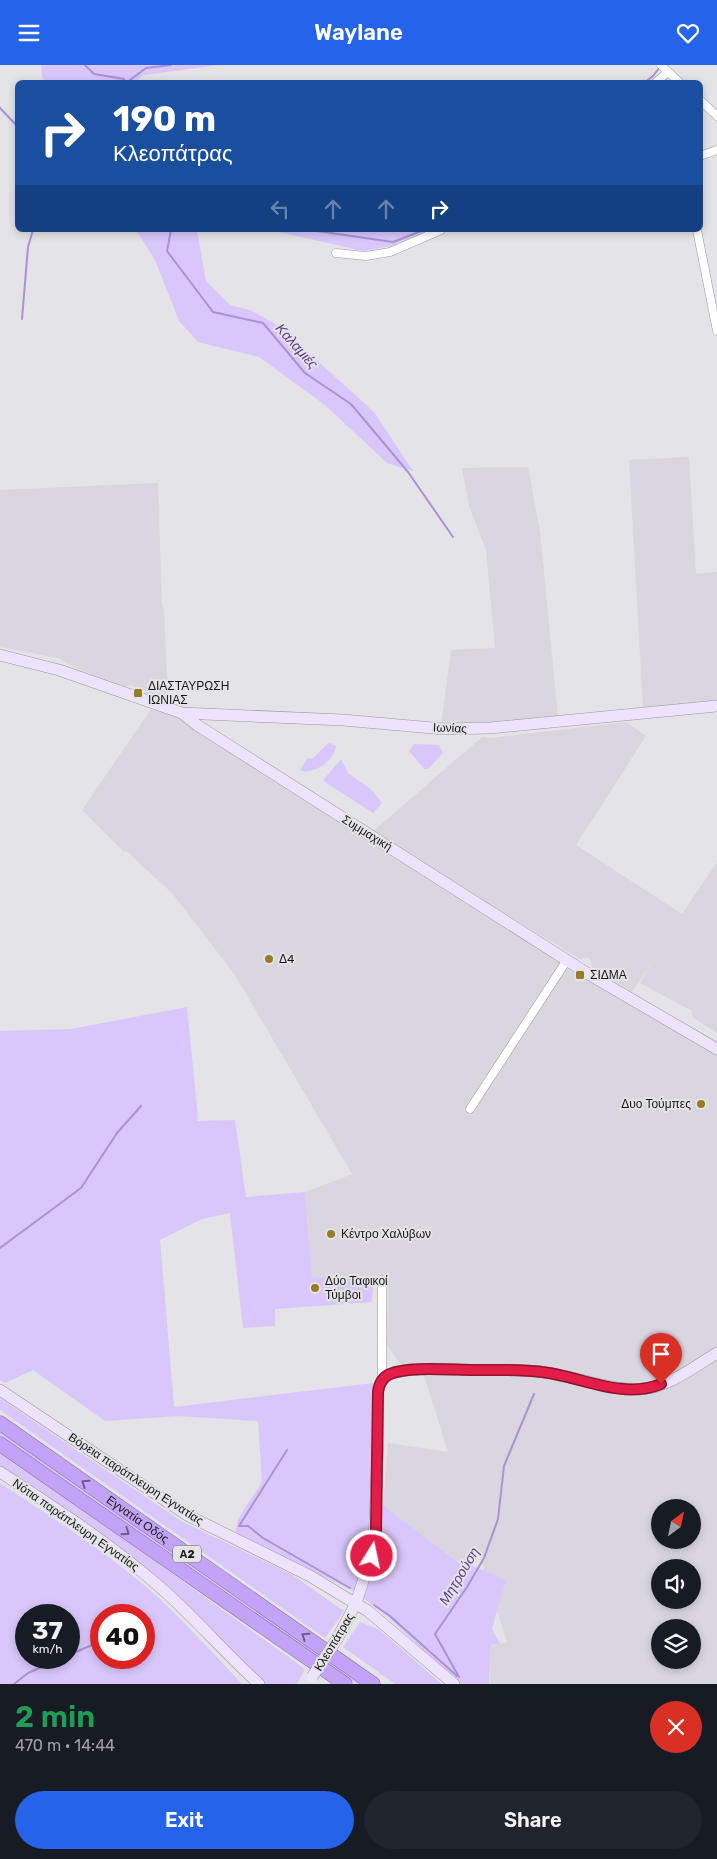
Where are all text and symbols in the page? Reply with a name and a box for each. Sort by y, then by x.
icon: menu [15,19,43,47]
text: Waylane [314,19,403,46]
icon: heart [674,19,702,47]
text: 190 m [113,98,216,140]
icon: right [30,100,95,165]
text: Κλεοπάτρας [113,140,233,167]
icon: left [266,195,294,223]
icon: ahead [319,195,347,223]
icon: ahead [372,195,400,223]
icon: right [425,195,453,223]
water label: Καλαμιές [272,320,322,373]
place label: ΔΙΑΣΤΑΥΡΩΣΗ ΙΩΝΙΑΣ [148,679,229,707]
marker: ΔΙΑΣΤΑΥΡΩΣΗ ΙΩΝΙΑΣ [132,687,144,699]
street label: Ιωνίας [433,720,467,736]
street label: Συμμαχική [339,812,395,854]
place label: Δ4 [279,952,295,966]
marker: Δ4 [263,953,275,965]
place label: ΣΙΔΜΑ [590,968,627,982]
marker: ΣΙΔΜΑ [574,969,586,981]
place label: Δυο Τούμπες [621,1097,691,1111]
marker: Δυο Τούμπες [695,1098,707,1110]
place label: Κέντρο Χαλύβων [341,1227,431,1241]
marker: Κέντρο Χαλύβων [325,1228,337,1240]
place label: Δύο Ταφικοί Τύμβοι [325,1274,388,1302]
marker: Δύο Ταφικοί Τύμβοι [309,1282,321,1294]
pin [640,1333,682,1384]
icon: arrive [647,1340,675,1368]
street label: Βόρεια παράπλευρη Εγνατίας [66,1430,206,1528]
street label: Νότια παράπλευρη Εγνατίας [10,1476,142,1574]
one-way arrow [82,1480,91,1489]
street label: Εγνατία Οδός [104,1493,172,1546]
north arrow [651,1499,701,1549]
map controls [651,1499,701,1669]
one-way arrow [120,1526,130,1535]
position arrow [345,1529,397,1581]
water label: Μητρούση [436,1544,483,1608]
road number: Α2 [173,1545,201,1563]
button: sound [651,1559,701,1609]
speed limit sign: 40 [90,1604,155,1669]
street label: Κλεοπάτρας [311,1610,357,1674]
text: 37 [32,1616,63,1645]
button: layers [651,1619,701,1669]
one-way arrow [301,1633,311,1642]
text: km/h [33,1642,62,1656]
text: 2 min [15,1699,95,1735]
button: close [650,1701,702,1753]
text: 470 m · 14:44 [15,1736,115,1755]
button: Exit [15,1791,354,1849]
button: Share [364,1791,702,1849]

